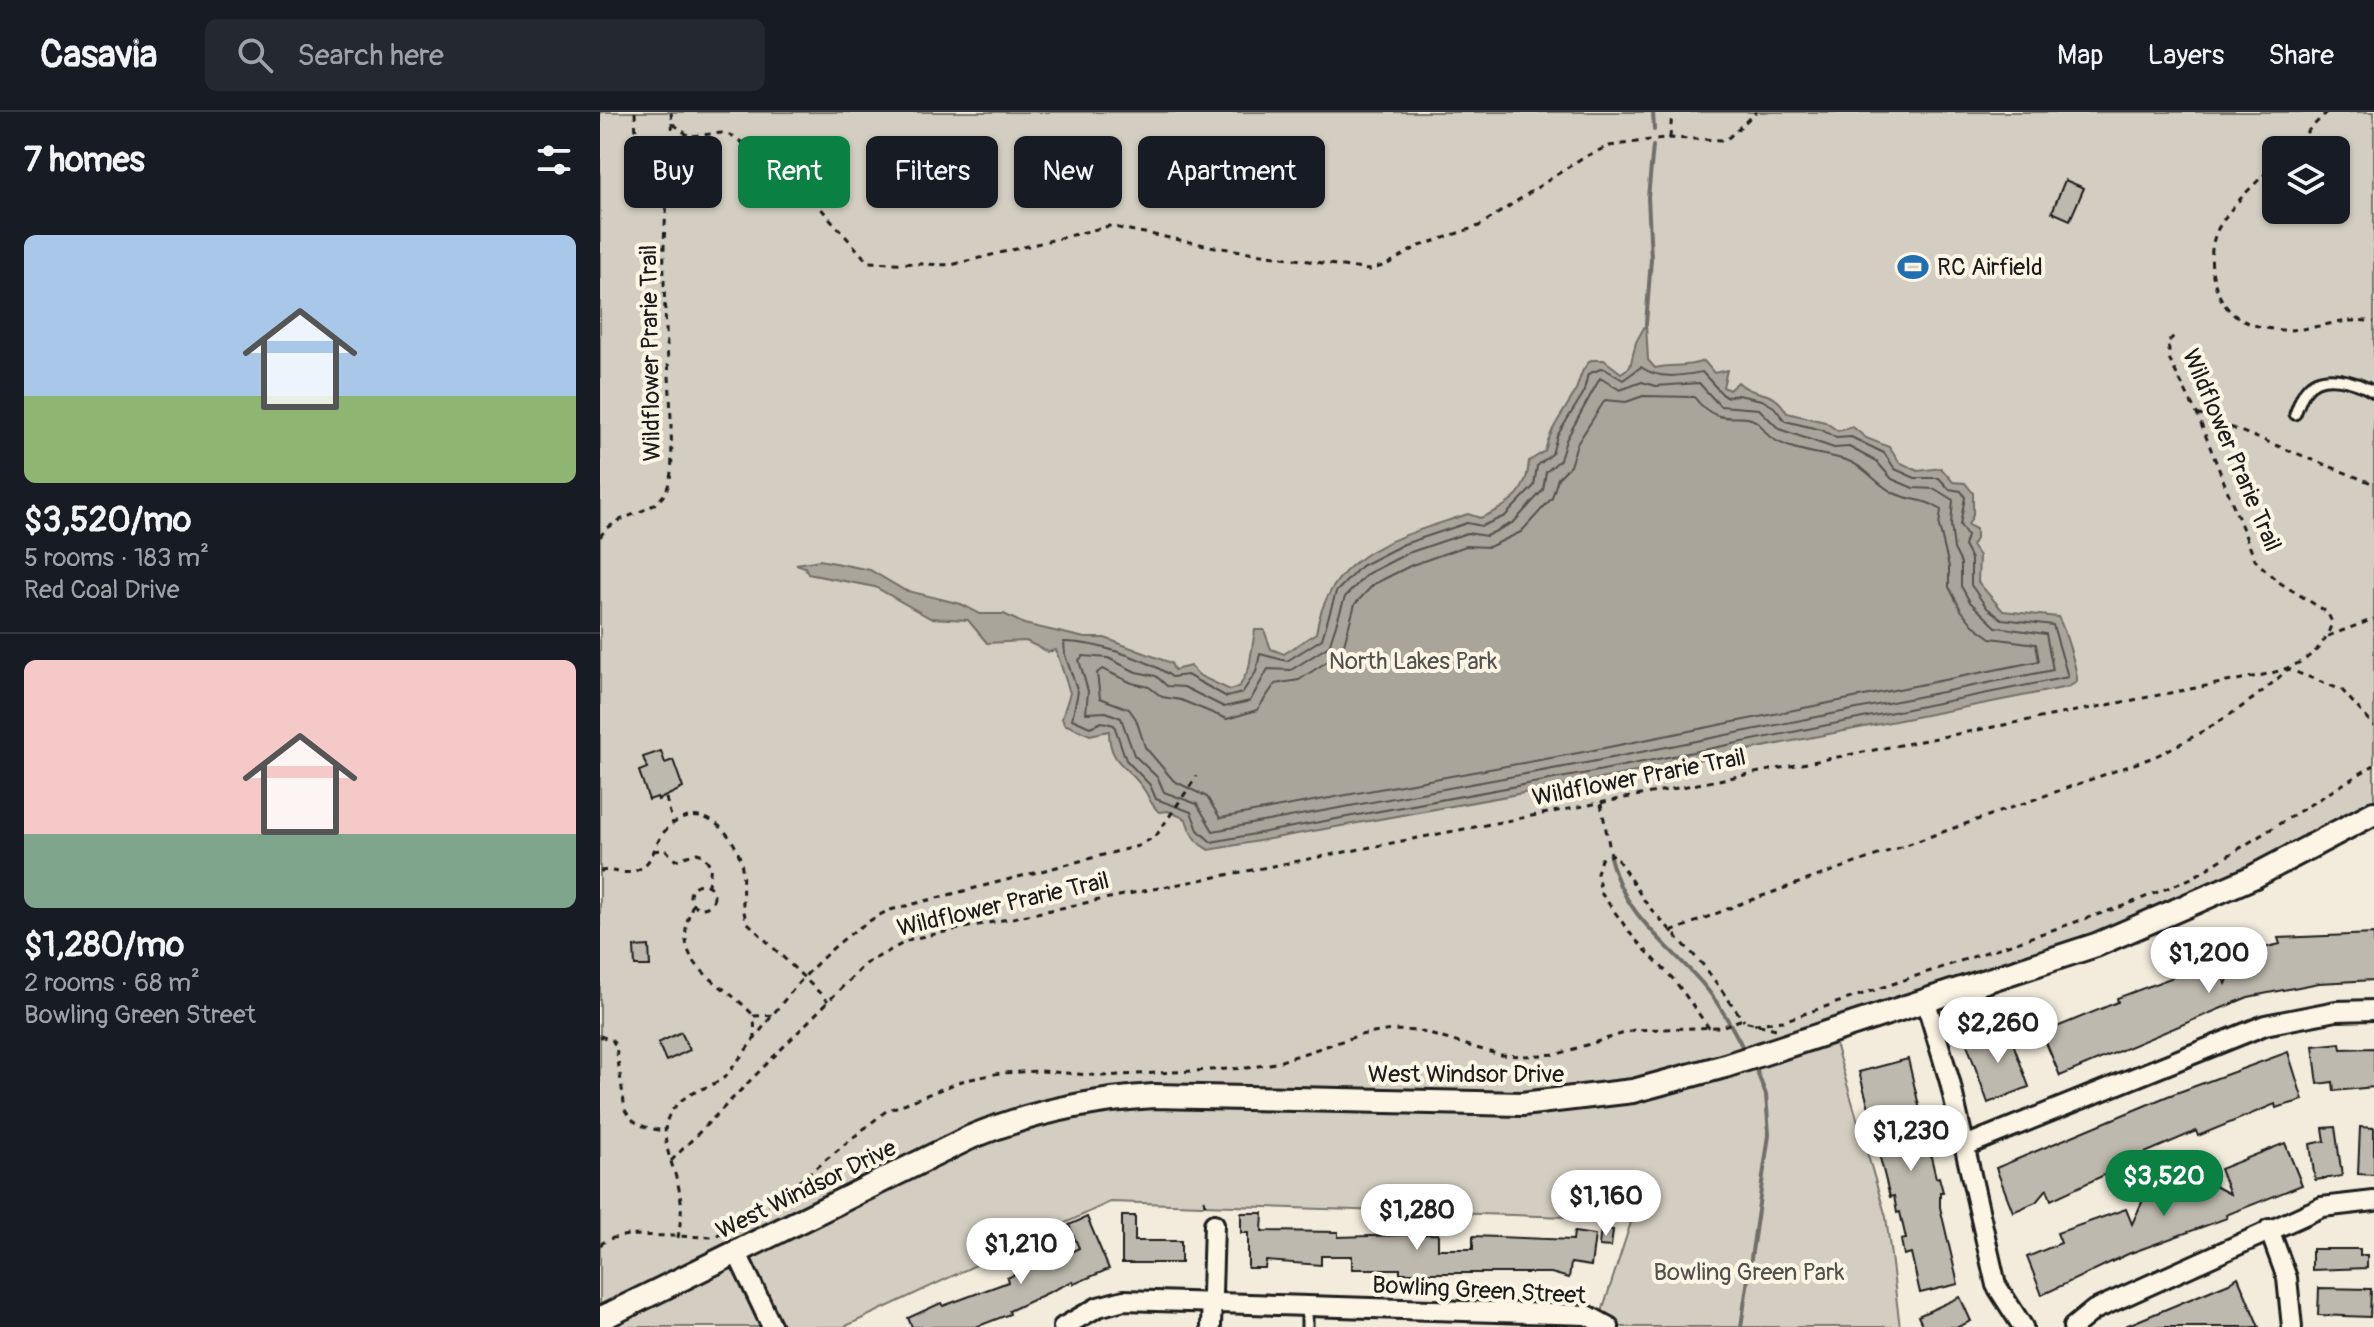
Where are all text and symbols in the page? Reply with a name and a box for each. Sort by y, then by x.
search box [205,19,765,91]
text: Casavia [40,31,157,79]
icon: search [233,33,277,77]
text: Search here [297,37,444,74]
text: Map [2057,38,2103,73]
text: Layers [2147,38,2224,73]
text: Share [2268,38,2334,73]
chip: Buy [624,136,722,208]
chip: Rent [738,136,850,208]
chip: Filters [866,136,998,208]
chip: New [1014,136,1122,208]
chip: Apartment [1138,136,1325,208]
map controls [2262,136,2350,224]
button: layers [2262,136,2350,224]
icon: filters [532,138,576,182]
text: 7 homes [24,139,145,182]
street label: Wildflower Prarie Trail [634,244,667,462]
sports icon: RC Airfield [1896,250,1930,284]
place label: RC Airfield [1937,253,2043,282]
icon: home [228,287,372,431]
street label: Wildflower Prarie Trail [2176,345,2287,556]
text: $3,520/mo [24,499,191,542]
text: 5 rooms · 183 m² [24,542,209,574]
text: Red Coal Drive [24,574,180,606]
park label: North Lakes Park [1329,647,1497,676]
icon: home [228,712,372,856]
street label: Wildflower Prarie Trail [1530,743,1748,812]
street label: Wildflower Prarie Trail [894,866,1112,943]
text: $1,280/mo [24,924,184,967]
pin: $1,200 [2144,927,2274,995]
text: $1,200 [2169,937,2249,969]
text: 2 rooms · 68 m² [24,967,200,999]
pin: $2,260 [1933,997,2063,1065]
text: Bowling Green Street [24,999,256,1031]
text: $2,260 [1957,1007,2039,1039]
street label: West Windsor Drive [1368,1060,1564,1089]
pin: $1,230 [1846,1105,1976,1173]
text: $1,230 [1873,1115,1949,1147]
street label: West Windsor Drive [712,1133,901,1246]
pin: $3,520 [2099,1150,2229,1218]
text: $3,520 [2123,1160,2205,1192]
pin: $1,160 [1541,1170,1671,1238]
text: $1,160 [1569,1180,1643,1212]
pin: $1,280 [1352,1184,1482,1252]
text: $1,280 [1379,1194,1455,1226]
pin: $1,210 [956,1218,1086,1286]
text: $1,210 [984,1228,1058,1260]
park label: Bowling Green Park [1653,1258,1845,1287]
street label: Bowling Green Street [1371,1270,1587,1311]

